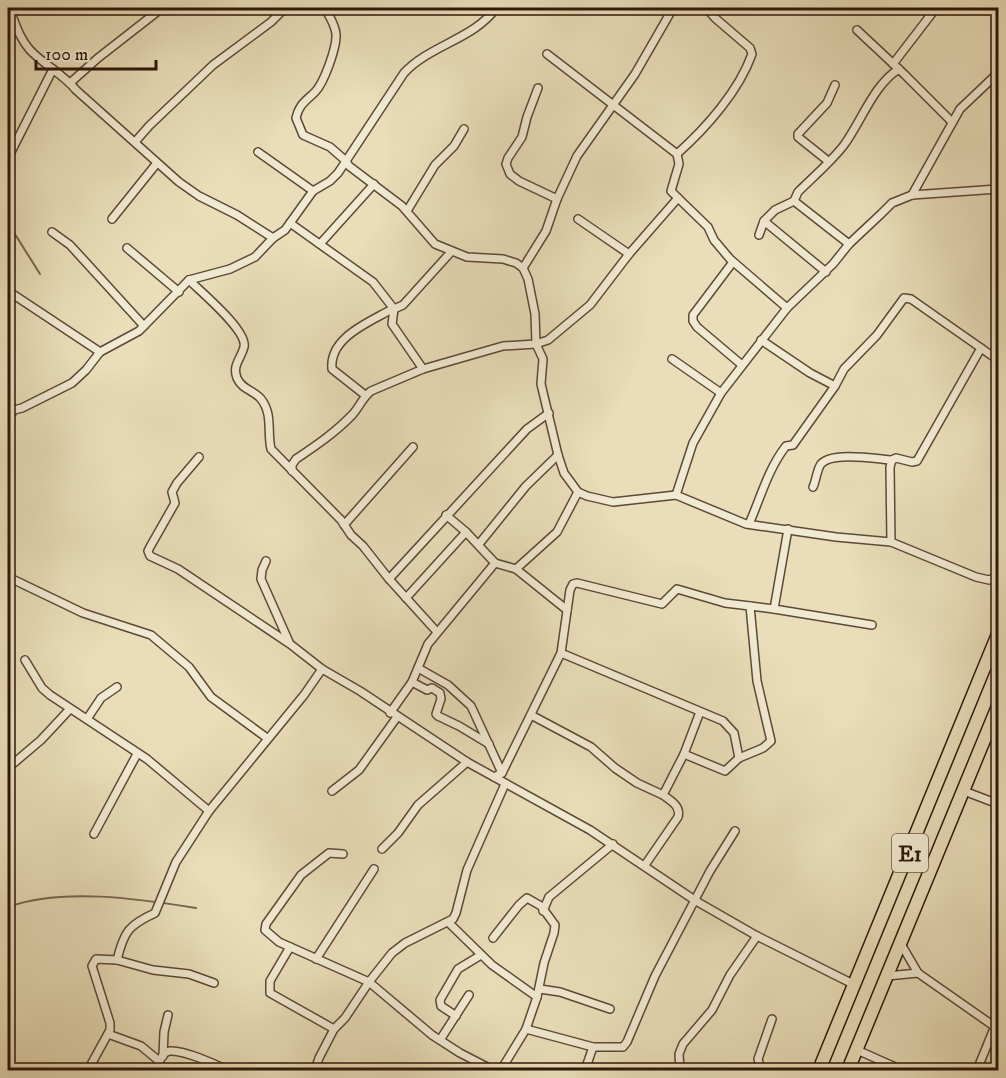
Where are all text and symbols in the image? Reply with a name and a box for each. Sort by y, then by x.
scale bar [36,33,156,71]
text: 100 m [45,44,88,66]
road number: E1 [892,834,928,872]

